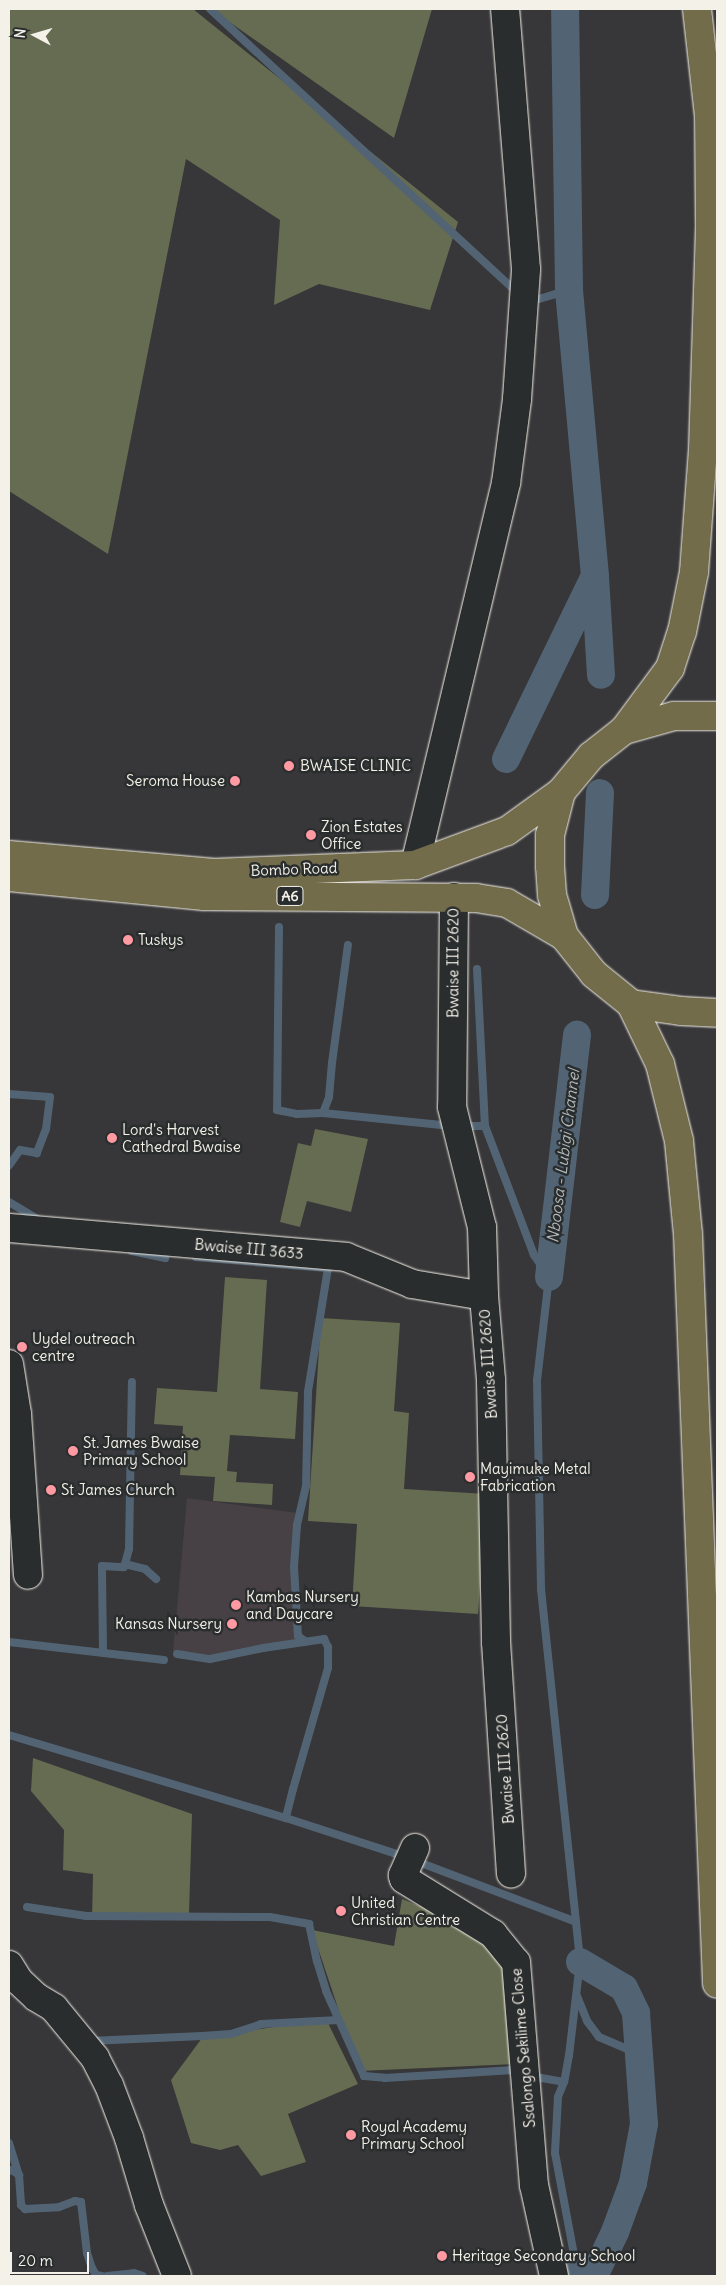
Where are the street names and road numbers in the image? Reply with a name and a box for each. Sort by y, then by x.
street label: Bombo Road [250,858,338,880]
road number: A6 [276,884,304,908]
street label: Bwaise III 2620 [444,908,462,1018]
street label: Bwaise III 3633 [194,1235,304,1263]
street label: Bwaise III 2620 [475,1308,501,1420]
street label: Bwaise III 2620 [492,1713,518,1825]
street label: Ssalongo Sekilime Close [507,1967,539,2129]

